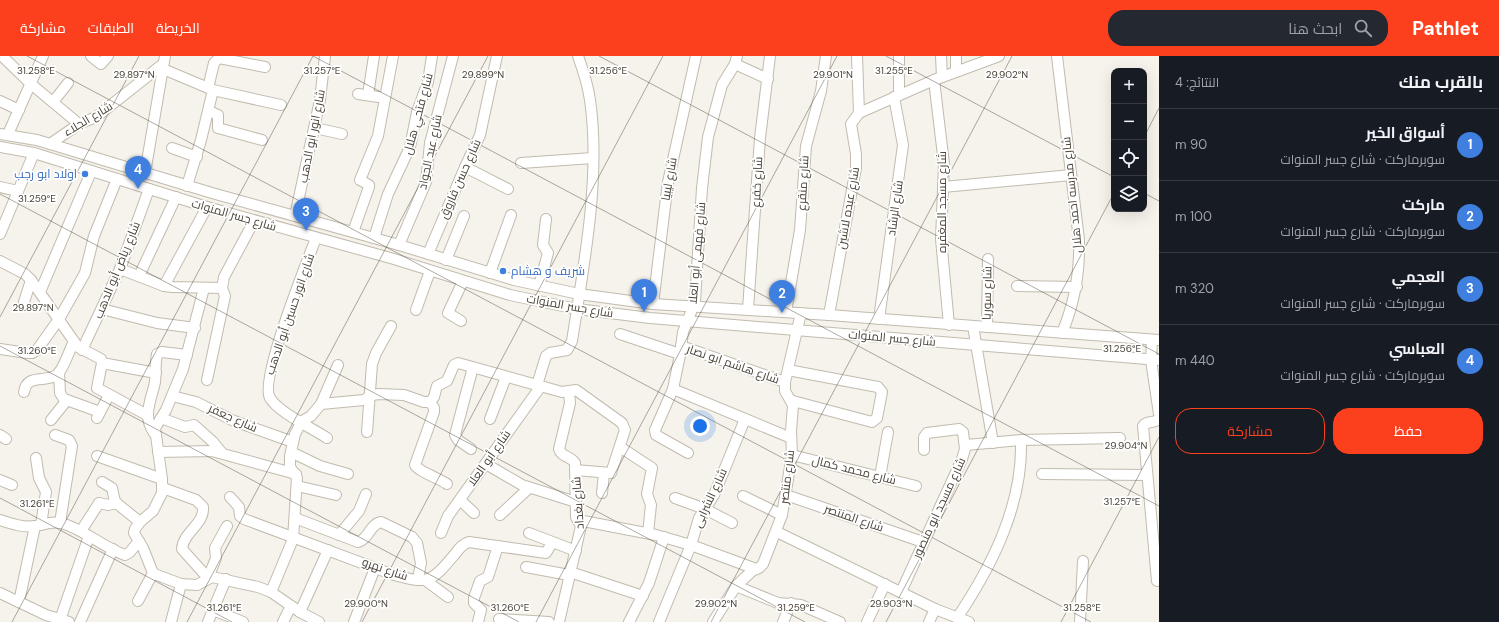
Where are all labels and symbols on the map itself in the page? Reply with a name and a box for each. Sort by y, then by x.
text: 31.258°E [17,64,55,77]
text: 31.257°E [304,64,341,77]
text: 31.256°E [589,64,627,77]
text: 31.255°E [875,64,913,77]
text: 29.897°N [113,68,155,81]
text: 29.899°N [462,68,504,81]
text: 29.901°N [813,68,853,81]
text: 29.902°N [986,68,1028,81]
street label: شارع فتحي هلال [399,71,439,157]
street label: شارع انور ابو الدهب [295,88,329,184]
street label: شارع الجلاء [60,98,116,140]
street label: شارع عبد الجواد [414,113,446,191]
street label: شارع مدرسه احمد هلال [1058,136,1086,254]
street label: شارع حسن فاروق [435,137,485,221]
street label: شارع مسجد المغفره [934,151,950,253]
street label: شارع منقرع [794,155,812,211]
pin: 4 [125,156,151,189]
street label: شارع ليبيا [657,156,681,202]
street label: شارع خفرع [748,156,766,208]
place label: اولاد ابو رجب [14,166,77,182]
street label: شارع عبده لاشين [833,166,863,250]
marker: اولاد ابو رجب [80,169,90,179]
street label: شارع الرشاد [883,179,907,237]
text: 31.259°E [18,192,56,205]
street label: شارع جسر المنوات [190,195,278,235]
pin: 3 [293,198,319,231]
street label: شارع فهمى أبو العلا [685,201,709,305]
street label: شارع رياض أبو الدهب [90,219,144,321]
street label: شارع انور حسين أبو الدهب [262,251,318,377]
place label: شريف و هشام [511,263,585,279]
marker: شريف و هشام [498,266,508,276]
street label: شارع سوريا [979,266,995,320]
pin: 1 [631,279,657,312]
pin: 2 [769,280,795,313]
street label: شارع جسر المنوات [525,290,615,322]
text: 29.897°N [12,301,54,314]
street label: شارع جسر المنوات [848,326,937,350]
street label: شارع هاشم ابو نصار [683,340,782,387]
text: 31.256°E [1103,342,1141,355]
text: 31.260°E [18,344,57,357]
street label: شارع جعفر [205,400,260,436]
your location [690,416,710,436]
street label: شارع أبو العلا [464,427,514,489]
text: 29.904°N [1105,439,1148,452]
street label: شارع منتصر [776,449,798,506]
street label: شارع محمد كمال [810,452,898,488]
street label: شارع مسجد ابو منصور [908,455,969,562]
street label: شارع الشرابى [689,466,731,530]
street label: شارع بغداد [568,476,588,530]
text: 31.257°E [1104,495,1141,508]
text: 31.261°E [19,497,55,510]
street label: شارع المنتصر [821,500,886,536]
street label: شارع نهرو [360,554,410,584]
text: 29.900°N [344,597,388,610]
text: 29.902°N [695,597,737,610]
text: 29.903°N [870,597,912,610]
text: 31.261°E [206,601,242,614]
text: 31.260°E [491,601,530,614]
text: 31.259°E [777,601,815,614]
text: 31.258°E [1063,601,1101,614]

